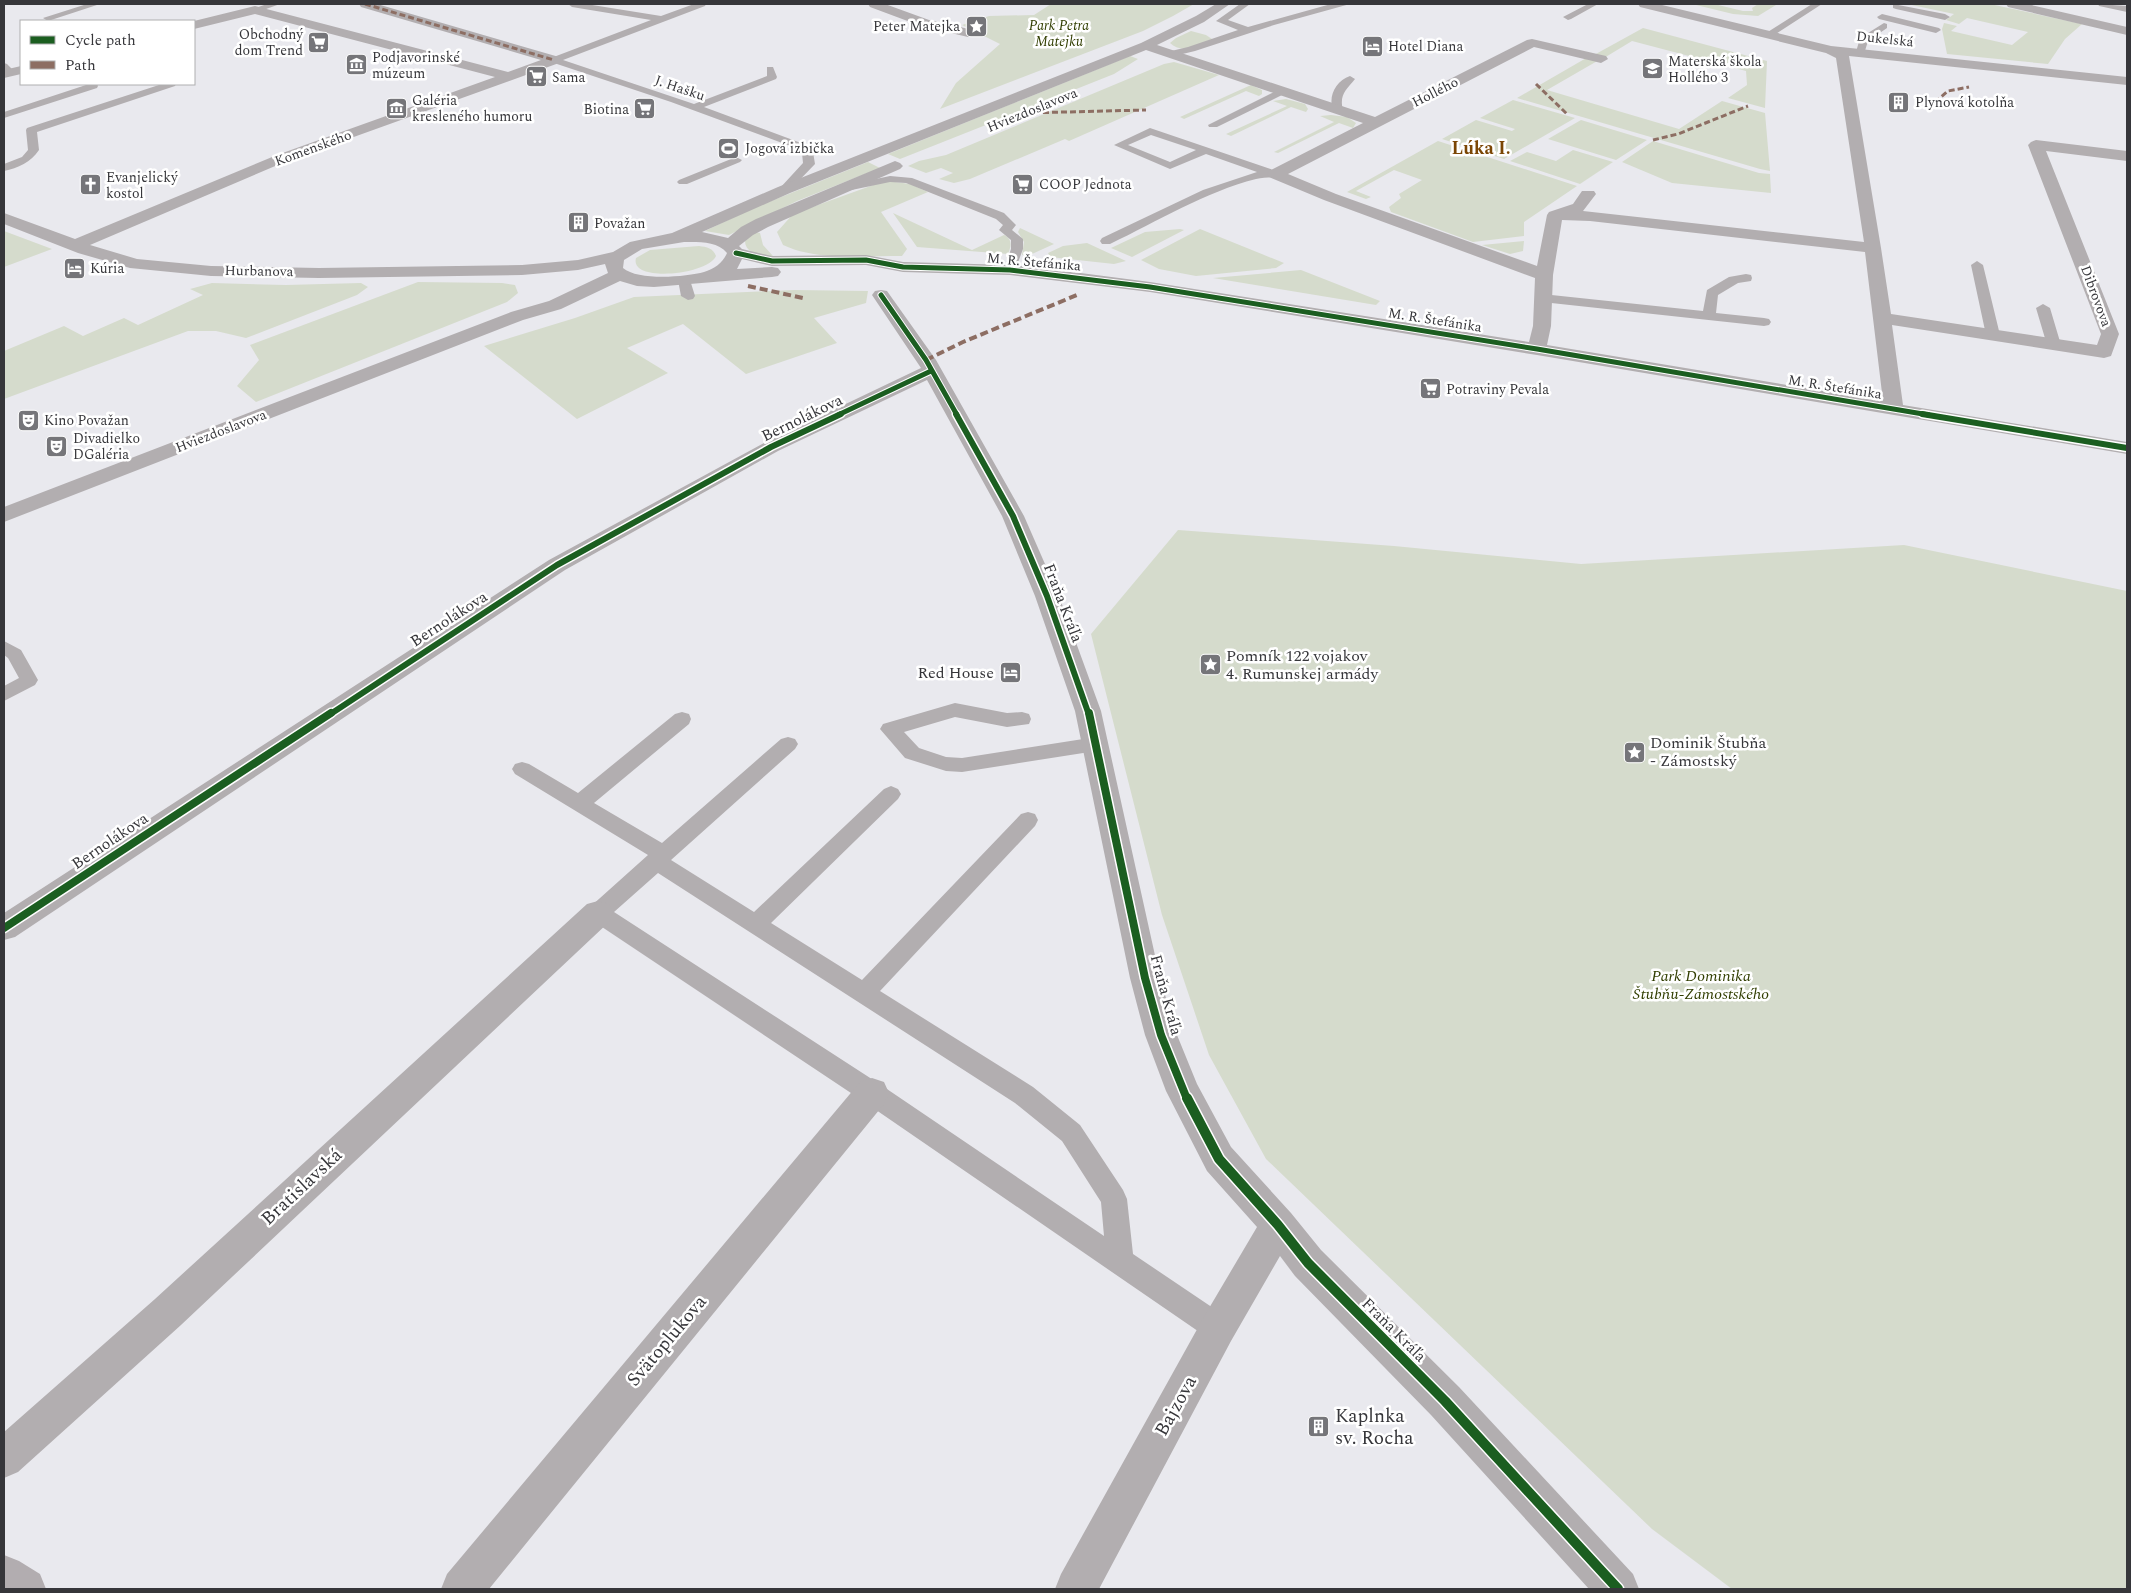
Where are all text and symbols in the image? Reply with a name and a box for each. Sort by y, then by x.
place icon: Peter Matejka [964,14,988,38]
park label: Park Petra Matejku [1029,15,1089,52]
place label: Peter Matejka [873,16,960,37]
legend [20,20,195,85]
place label: Obchodný dom Trend [235,24,304,61]
street label: Dukelská [1855,26,1915,52]
text: Cycle path [65,29,136,52]
supermarket icon: Obchodný dom Trend [307,30,331,54]
hotel icon: Hotel Diana [1360,34,1384,58]
place label: Hotel Diana [1388,36,1463,57]
place label: Podjavorinské múzeum [372,47,460,84]
place label: Materská škola Hollého 3 [1668,51,1762,88]
museum icon: Podjavorinské múzeum [344,53,368,77]
text: Path [65,54,96,77]
school or university icon: Materská škola Hollého 3 [1640,57,1664,81]
supermarket icon: Sama [524,65,548,89]
place label: Sama [552,67,586,88]
street label: J. Hašku [652,70,708,106]
street label: Hollého [1408,71,1462,113]
street label: Hviezdoslavova [984,82,1081,138]
place label: Galéria kresleného humoru [412,90,532,127]
building icon: Plynová kotolňa [1887,90,1911,114]
place label: Plynová kotolňa [1915,92,2014,113]
museum icon: Galéria kresleného humoru [384,96,408,120]
supermarket icon: Biotina [633,97,657,121]
place label: Biotina [584,99,629,120]
street label: Komenského [272,124,354,172]
district label: Lúka I. [1451,135,1511,162]
sports icon: Jogová izbička [717,136,741,160]
place label: Jogová izbička [745,138,834,159]
place label: Evanjelický kostol [106,167,179,204]
supermarket icon: COOP Jednota [1011,172,1035,196]
church icon: Evanjelický kostol [78,173,102,197]
place label: COOP Jednota [1039,174,1132,195]
building icon: Považan [566,211,590,235]
place label: Považan [594,213,645,234]
street label: M. R. Štefánika [986,247,1082,277]
hotel icon: Kúria [62,256,86,280]
place label: Kúria [90,258,124,279]
street label: Hurbanova [224,260,294,282]
street label: Dibrovova [2075,262,2117,330]
street label: M. R. Štefánika [1387,302,1483,338]
street label: M. R. Štefánika [1787,369,1883,405]
supermarket icon: Potraviny Pevala [1418,377,1442,401]
place label: Potraviny Pevala [1446,379,1549,400]
street label: Bernolákova [757,388,847,448]
street label: Hviezdoslavova [172,404,270,458]
theatre icon: Kino Považan [16,408,40,432]
place label: Kino Považan [44,410,129,431]
place label: Divadielko DGaléria [73,428,140,465]
theatre icon: Divadielko DGaléria [45,434,69,458]
street label: Fraňa Kráľa [1037,560,1089,646]
street label: Bernolákova [406,585,493,653]
place label: Pomník 122 vojakov 4. Rumunskej armády [1226,644,1380,686]
place icon: Pomník 122 vojakov 4. Rumunskej armády [1198,653,1222,677]
place label: Red House [918,661,994,685]
hotel icon: Red House [998,661,1022,685]
place label: Dominik Štubňa - Zámostský [1650,731,1766,773]
place icon: Dominik Štubňa - Zámostský [1622,740,1646,764]
street label: Bernolákova [67,806,153,876]
street label: Fraňa Kráľa [1144,952,1188,1038]
park label: Park Dominika Štubňu-Zámostského [1633,964,1769,1006]
street label: Bratislavská [255,1141,350,1232]
street label: Svätoplukova [620,1288,714,1393]
street label: Fraňa Kráľa [1356,1292,1432,1368]
street label: Bajzova [1147,1370,1205,1442]
place label: Kaplnka sv. Rocha [1335,1402,1414,1453]
building icon: Kaplnka sv. Rocha [1307,1415,1331,1439]

